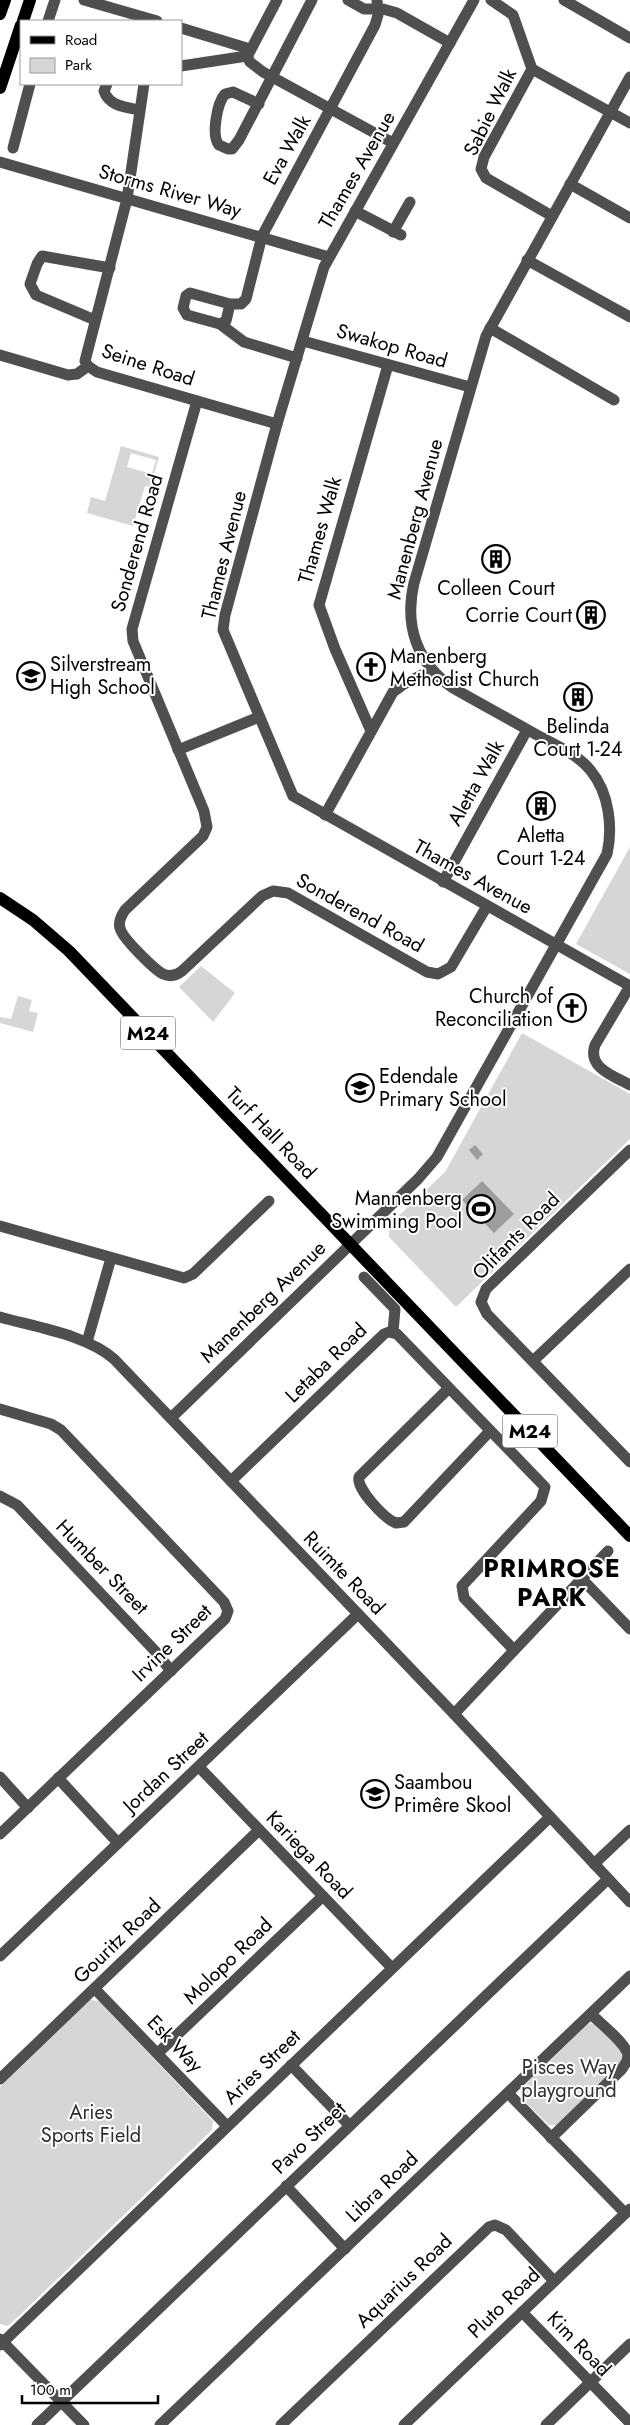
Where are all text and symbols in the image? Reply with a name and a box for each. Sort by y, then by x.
legend [20,20,182,85]
text: Road [65,29,97,51]
text: Park [65,54,92,76]
street label: Sabie Walk [456,63,524,161]
street label: Thames Avenue [312,106,402,234]
street label: Eva Walk [256,109,318,190]
street label: Storms River Way [95,157,245,225]
street label: Swakop Road [333,316,451,376]
street label: Seine Road [98,336,198,394]
street label: Manenberg Avenue [380,436,450,602]
street label: Sonderend Road [103,471,171,615]
street label: Thames Walk [291,473,349,587]
street label: Thames Avenue [194,488,254,622]
building icon: Colleen Court [481,544,511,574]
place label: Colleen Court [437,574,555,603]
building icon: Corrie Court [576,600,606,630]
place label: Corrie Court [465,601,572,630]
place label: Manenberg Methodist Church [390,642,540,694]
place label: Silverstream High School [50,650,155,702]
church icon: Manenberg Methodist Church [356,652,386,682]
school or university icon: Silverstream High School [16,661,46,691]
building icon: Belinda Court 1-24 [563,682,593,712]
place label: Belinda Court 1-24 [533,712,623,764]
street label: Aletta Walk [440,735,512,831]
building icon: Aletta Court 1-24 [526,791,556,821]
place label: Aletta Court 1-24 [496,821,586,873]
street label: Thames Avenue [408,832,538,922]
street label: Sonderend Road [291,866,429,960]
place label: Church of Reconciliation [435,982,554,1034]
church icon: Church of Reconciliation [557,993,587,1023]
road number: M24 [120,1016,176,1050]
place label: Edendale Primary School [379,1062,507,1114]
school or university icon: Edendale Primary School [345,1073,375,1103]
street label: Turf Hall Road [219,1080,323,1186]
place label: Mannenberg Swimming Pool [331,1184,462,1236]
street label: Olifants Road [466,1186,566,1286]
sports icon: Mannenberg Swimming Pool [466,1194,496,1224]
street label: Manenberg Avenue [194,1234,332,1370]
street label: Letaba Road [279,1316,373,1410]
road number: M24 [502,1414,558,1448]
street label: Humber Street [49,1513,155,1621]
street label: Ruimte Road [296,1525,392,1621]
district label: PRIMROSE PARK [483,1550,621,1615]
street label: Irvine Street [126,1597,218,1688]
street label: Jordan Street [114,1724,215,1821]
place label: Saambou Primêre Skool [394,1768,511,1820]
school or university icon: Saambou Primêre Skool [360,1779,390,1809]
street label: Kariega Road [259,1804,359,1906]
street label: Gouritz Road [67,1892,167,1990]
street label: Molopo Road [177,1911,279,2011]
street label: Esk Way [140,2009,210,2079]
street label: Aries Street [217,2023,307,2111]
park label: Pisces Way playground [521,2053,617,2105]
street label: Pavo Street [265,2095,353,2181]
park label: Aries Sports Field [41,2098,141,2150]
street label: Libra Road [339,2145,425,2229]
street label: Aquarius Road [349,2227,459,2335]
street label: Pluto Road [461,2261,547,2345]
street label: Kim Road [540,2305,618,2383]
scale bar [22,2372,159,2404]
text: 100 m [30,2379,71,2401]

